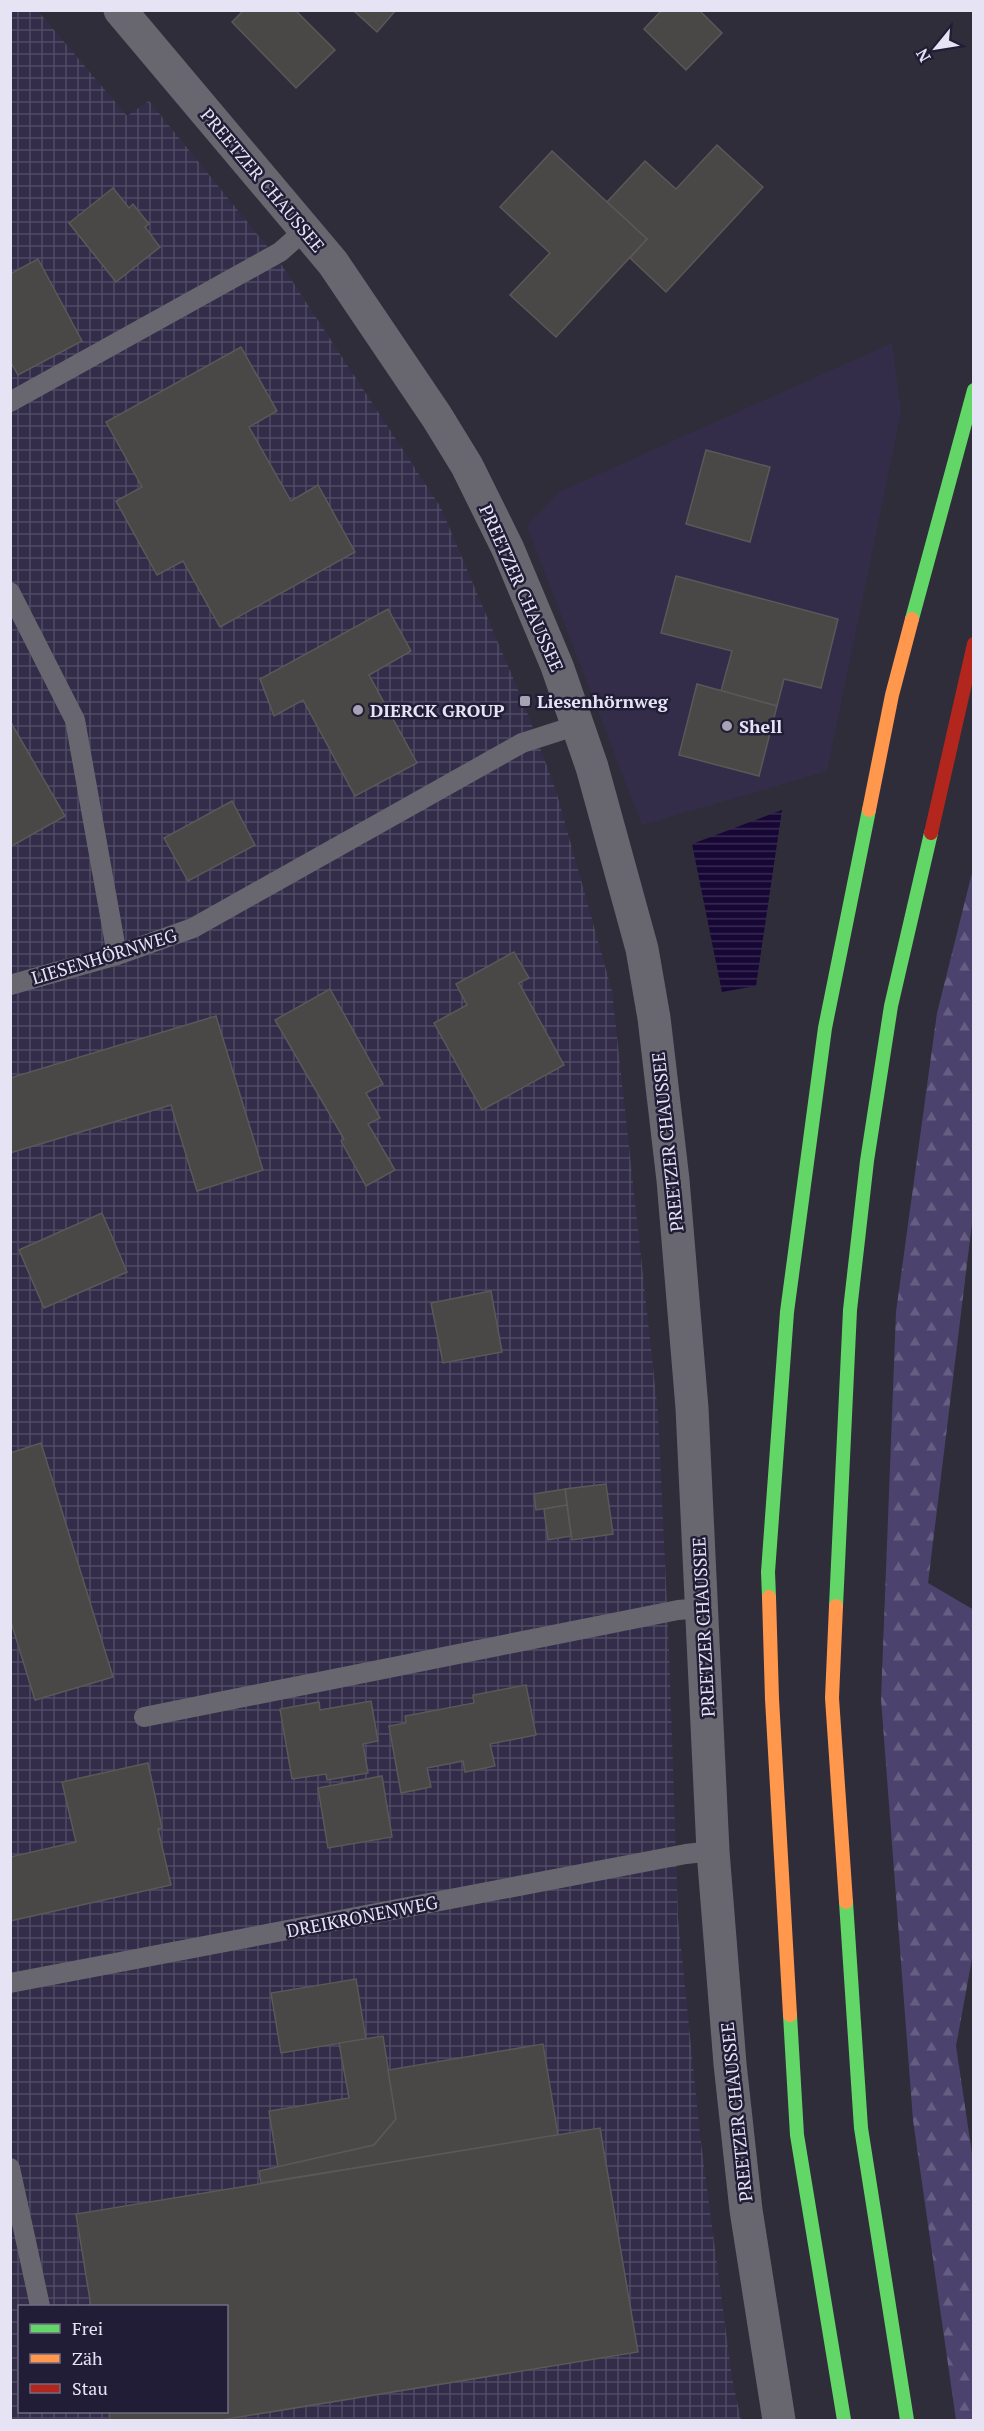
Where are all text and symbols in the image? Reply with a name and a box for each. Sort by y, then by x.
north arrow [906,18,966,78]
text: N [910,45,936,66]
street label: PREETZER CHAUSSEE [196,103,330,257]
street label: PREETZER CHAUSSEE [474,501,570,675]
place label: Liesenhörnweg [537,689,669,713]
marker: Liesenhörnweg [518,694,532,708]
place label: DIERCK GROUP [370,698,505,722]
marker: DIERCK GROUP [351,703,365,717]
place label: Shell [739,714,782,738]
marker: Shell [720,719,734,733]
street label: LIESENHÖRNWEG [28,922,180,990]
street label: PREETZER CHAUSSEE [646,1051,688,1233]
street label: PREETZER CHAUSSEE [686,1536,720,1718]
street label: DREIKRONENWEG [284,1889,440,1942]
street label: PREETZER CHAUSSEE [715,2021,757,2203]
legend [18,2305,228,2413]
text: Frei [72,2316,103,2340]
text: Zäh [72,2346,103,2370]
text: Stau [72,2376,108,2400]

